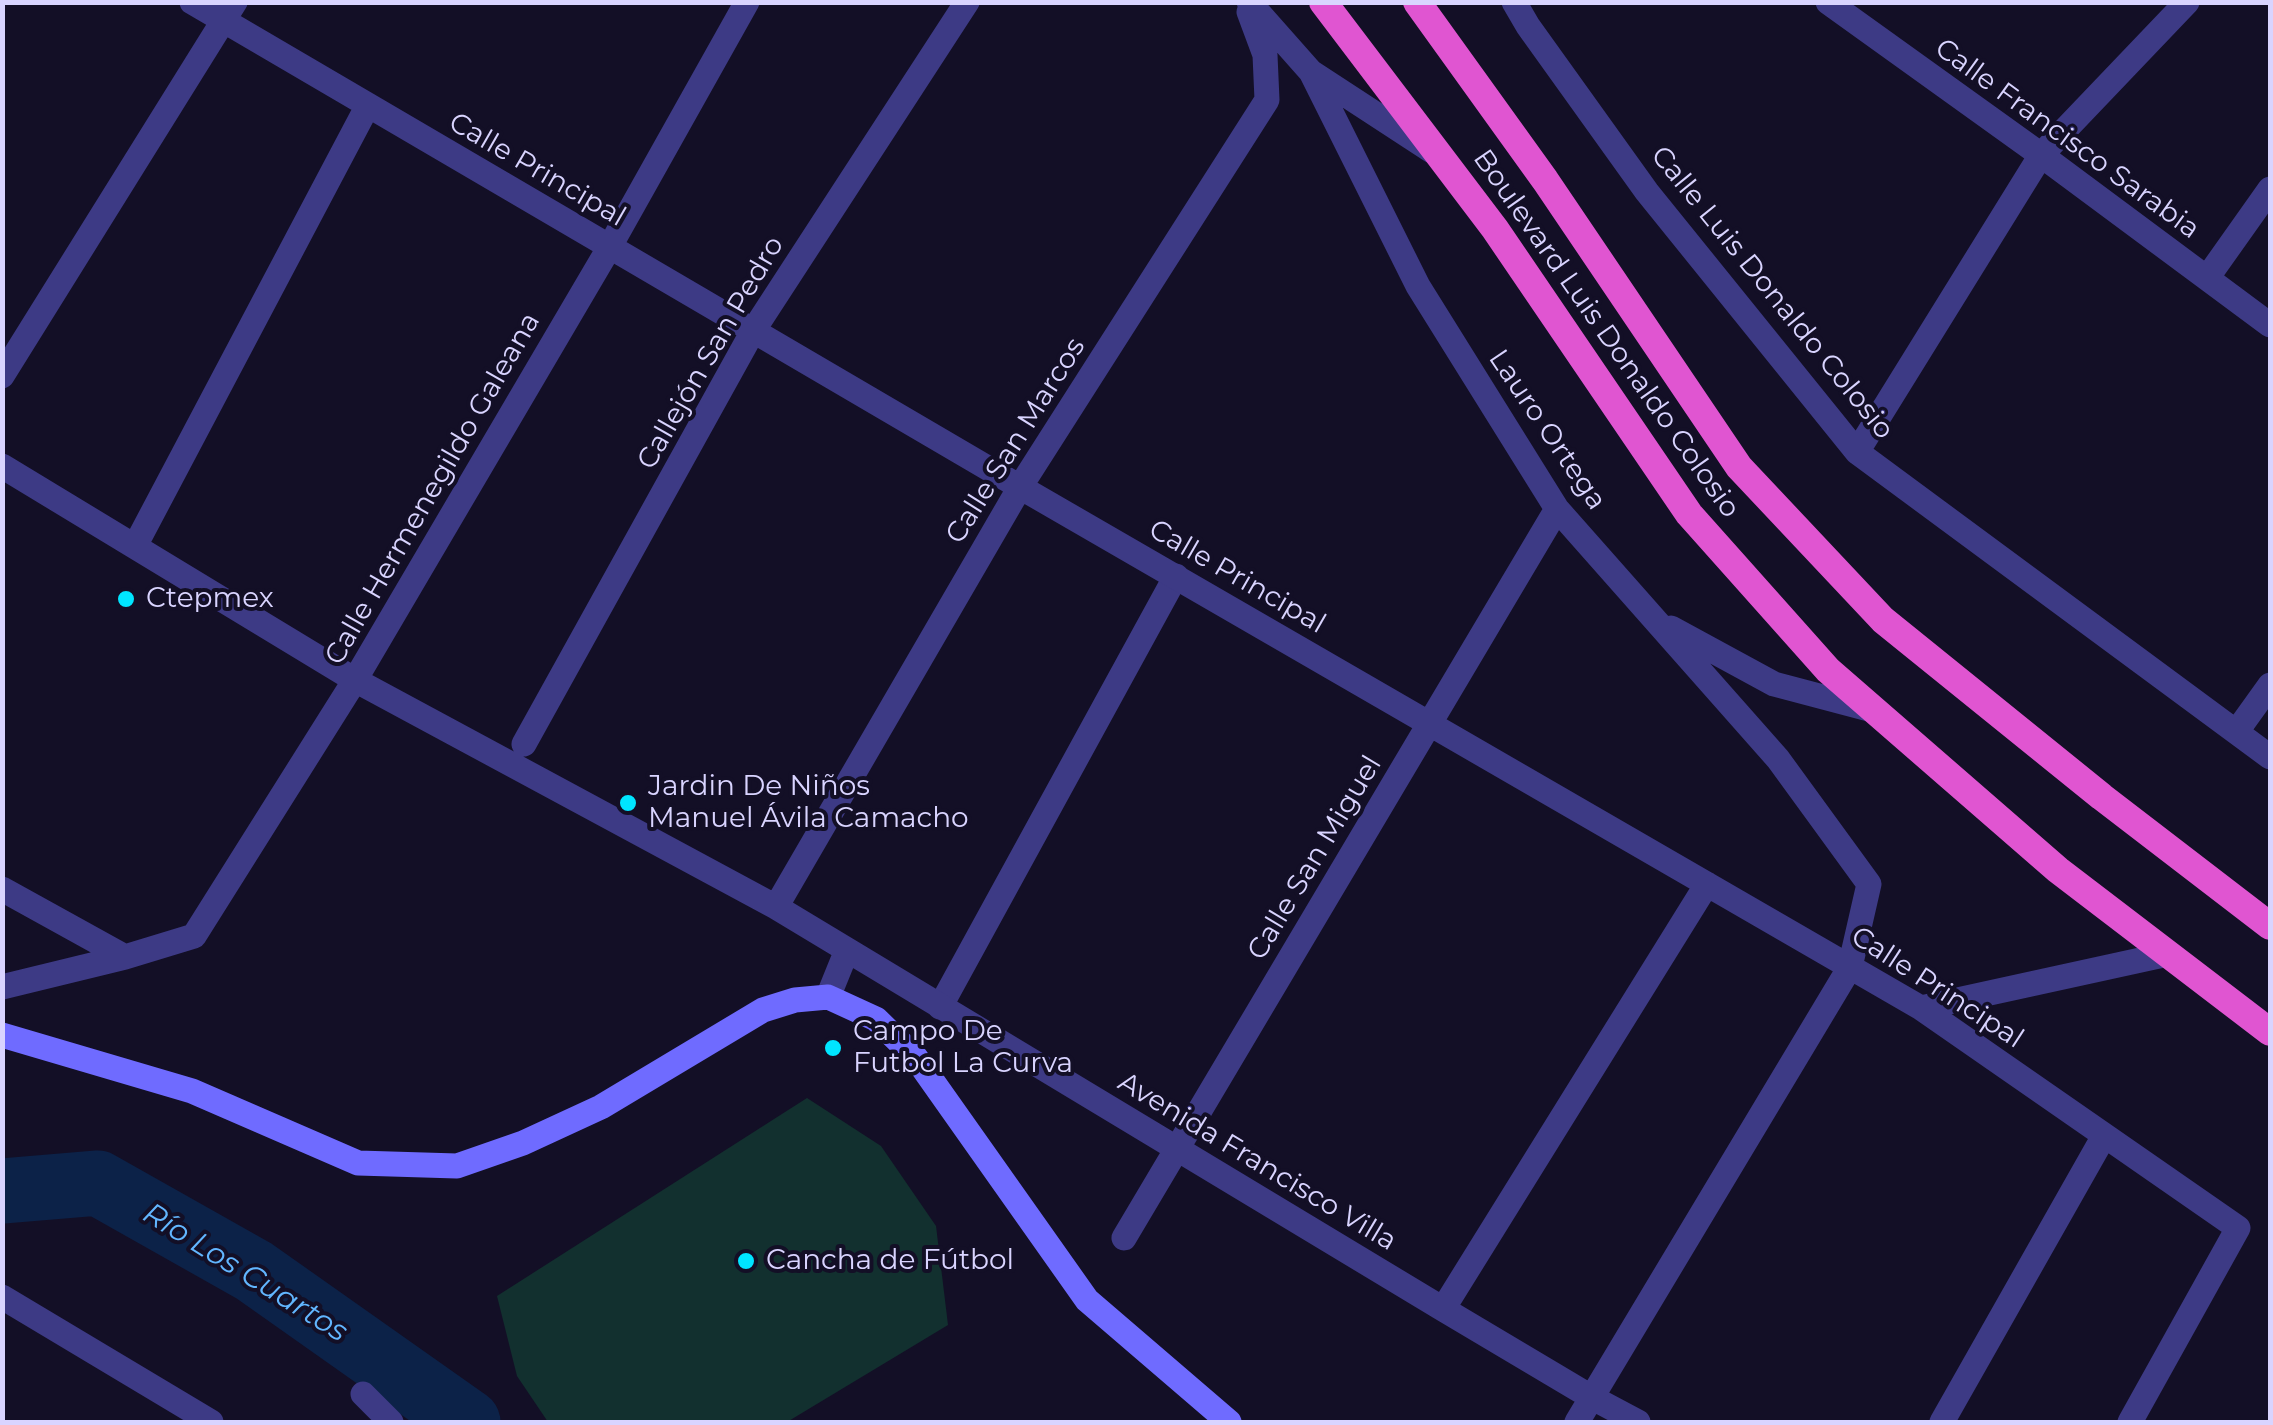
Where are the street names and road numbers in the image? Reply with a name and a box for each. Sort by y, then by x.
street label: Calle Francisco Sarabia [1928,32,2206,246]
street label: Calle Principal [443,106,631,234]
street label: Calle Luis Donaldo Colosio [1643,140,1901,446]
street label: Boulevard Luis Donaldo Colosio [1466,143,1746,525]
street label: Callejón San Pedro [631,231,791,475]
street label: Calle Hermenegildo Galeana [318,307,548,671]
street label: Calle San Marcos [939,332,1093,550]
street label: Lauro Ortega [1481,343,1613,517]
street label: Calle Principal [1143,513,1331,641]
street label: Calle San Miguel [1241,750,1389,966]
street label: Calle Principal [1845,920,2029,1056]
street label: Avenida Francisco Villa [1112,1066,1402,1258]

